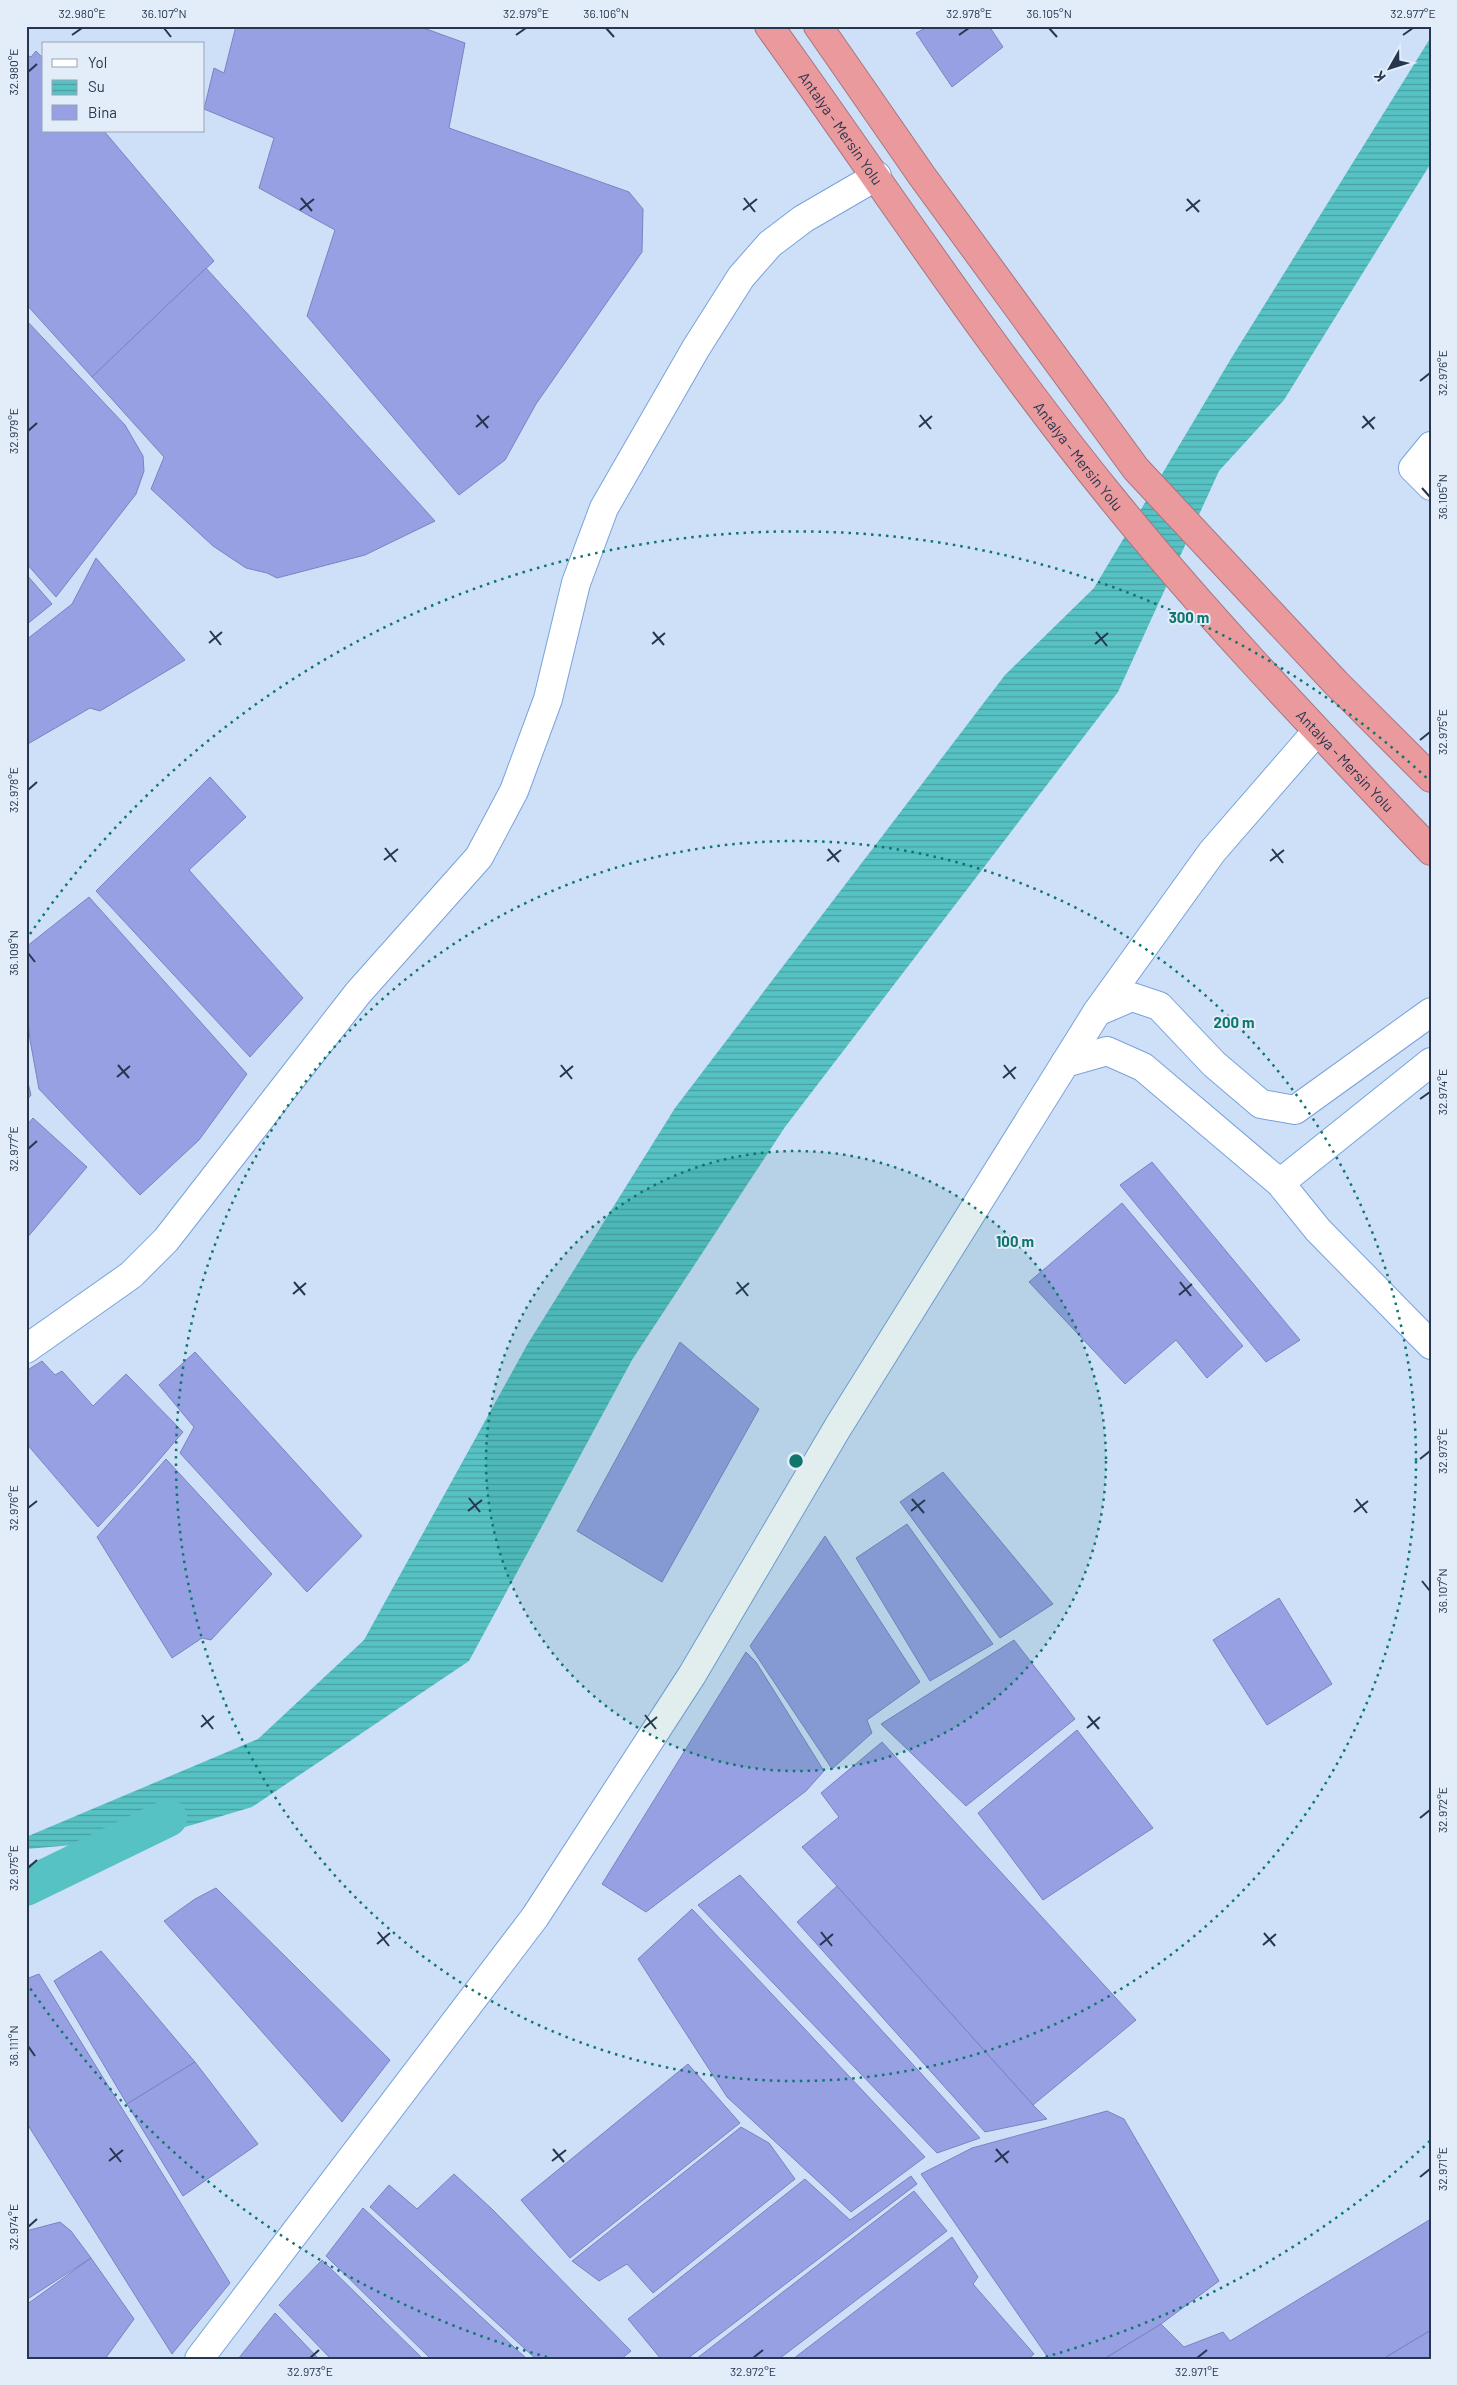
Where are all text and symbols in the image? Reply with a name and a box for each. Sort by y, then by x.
text: 32.980°E [58,6,106,20]
text: 36.107°N [141,6,187,20]
text: 32.979°E [503,6,549,20]
text: 36.106°N [583,6,629,20]
text: 32.978°E [946,6,992,20]
text: 36.105°N [1026,6,1072,20]
text: 32.977°E [1390,6,1436,20]
legend [42,42,205,132]
north arrow [1364,42,1414,92]
text: 32.980°E [6,48,20,96]
text: Yol [88,53,107,71]
street label: Antalya - Mersin Yolu [795,68,887,188]
text: K [1370,68,1389,85]
text: Su [88,77,105,95]
text: Bina [88,103,117,121]
text: 32.976°E [1435,350,1449,396]
street label: Antalya - Mersin Yolu [1030,398,1127,514]
text: 32.979°E [6,408,20,454]
text: 36.105°N [1435,474,1449,520]
text: 300 m [1169,608,1209,626]
street label: Antalya - Mersin Yolu [1293,706,1398,815]
text: 32.975°E [1435,709,1449,755]
text: 32.978°E [6,767,20,813]
text: 36.109°N [6,930,20,976]
text: 200 m [1213,1013,1255,1031]
text: 32.974°E [1435,1069,1449,1115]
text: 32.977°E [6,1126,20,1172]
text: 100 m [996,1232,1034,1250]
text: 32.973°E [1435,1428,1449,1474]
centre of rings [787,1452,805,1470]
text: 32.976°E [6,1485,20,1531]
text: 36.107°N [1435,1568,1449,1614]
text: 32.972°E [1435,1787,1449,1833]
text: 32.975°E [6,1845,20,1891]
text: 36.111°N [6,2025,20,2067]
text: 32.971°E [1435,2147,1449,2191]
text: 32.974°E [6,2204,20,2250]
text: 32.973°E [287,2364,333,2378]
text: 32.972°E [730,2364,776,2378]
text: 32.971°E [1175,2364,1219,2378]

